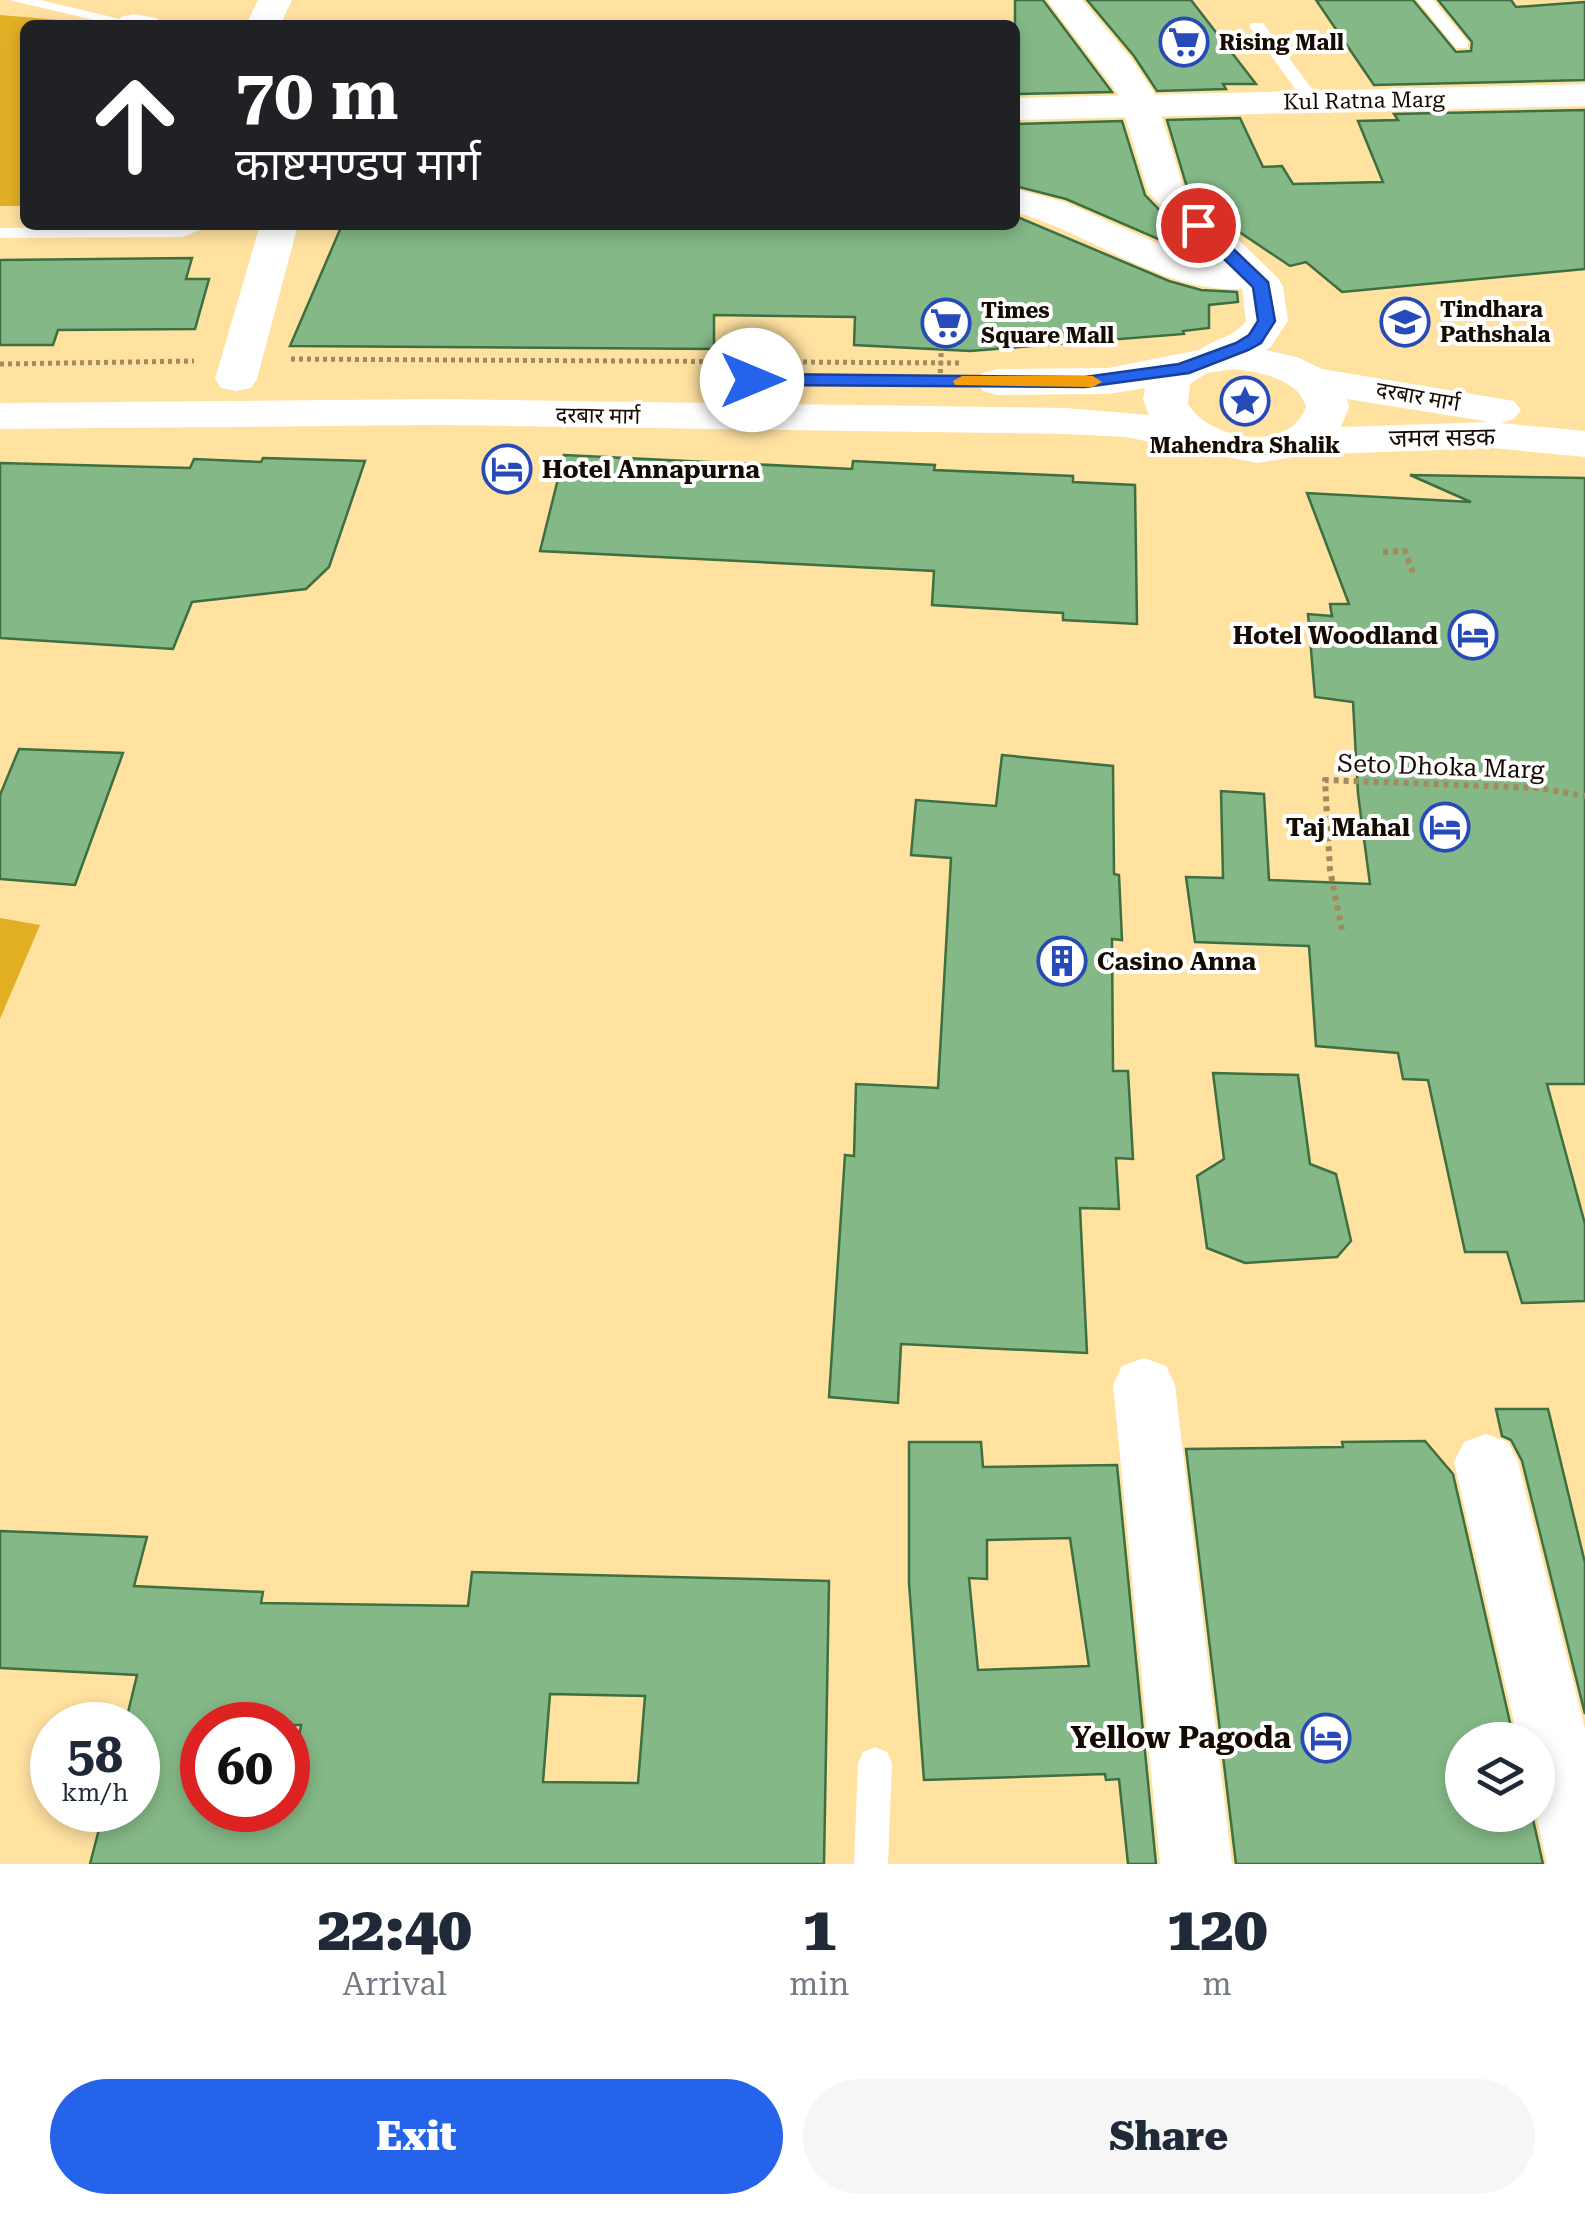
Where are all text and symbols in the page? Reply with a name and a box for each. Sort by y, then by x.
supermarket icon: Rising Mall [1158,16,1210,68]
place label: Rising Mall [1219,30,1344,55]
text: 70 m [235,54,399,136]
icon: ahead [70,60,200,190]
street label: Kul Ratna Marg [1283,87,1446,114]
text: काष्टमण्डप मार्ग [235,138,481,191]
pin [1156,183,1241,268]
icon: arrive [1171,198,1226,253]
school or university icon: Tindhara Pathshala [1379,296,1431,348]
supermarket icon: Times Square Mall [920,297,972,349]
place label: Tindhara Pathshala [1440,297,1550,347]
place label: Times Square Mall [981,298,1114,348]
position arrow [700,328,804,432]
place icon: Mahendra Shalik [1219,375,1271,427]
street label: दरबार मार्ग [1374,377,1463,416]
street label: दरबार मार्ग [555,402,642,429]
street label: जमल सडक [1389,422,1496,453]
place label: Mahendra Shalik [1150,433,1340,458]
hotel icon: Hotel Annapurna [481,443,533,495]
place label: Hotel Annapurna [542,455,760,484]
hotel icon: Hotel Woodland [1447,609,1499,661]
place label: Hotel Woodland [1233,621,1438,650]
street label: Seto Dhoka Marg [1337,748,1546,785]
hotel icon: Taj Mahal [1419,801,1471,853]
place label: Taj Mahal [1286,813,1410,842]
building icon: Casino Anna [1036,935,1088,987]
place label: Casino Anna [1097,947,1257,976]
speed limit sign: 60 [180,1702,310,1832]
hotel icon: Yellow Pagoda [1300,1712,1352,1764]
place label: Yellow Pagoda [1070,1720,1291,1755]
map controls [1445,1722,1555,1832]
button: layers [1445,1722,1555,1832]
text: 58 [67,1726,123,1784]
text: km/h [62,1778,128,1807]
text: 22:40 [317,1894,472,1965]
text: 1 [802,1894,836,1965]
text: 120 [1167,1894,1268,1965]
text: Arrival [343,1965,447,2003]
text: min [789,1965,849,2003]
text: m [1203,1965,1232,2003]
button: Exit [50,2079,783,2194]
button: Share [803,2079,1535,2194]

